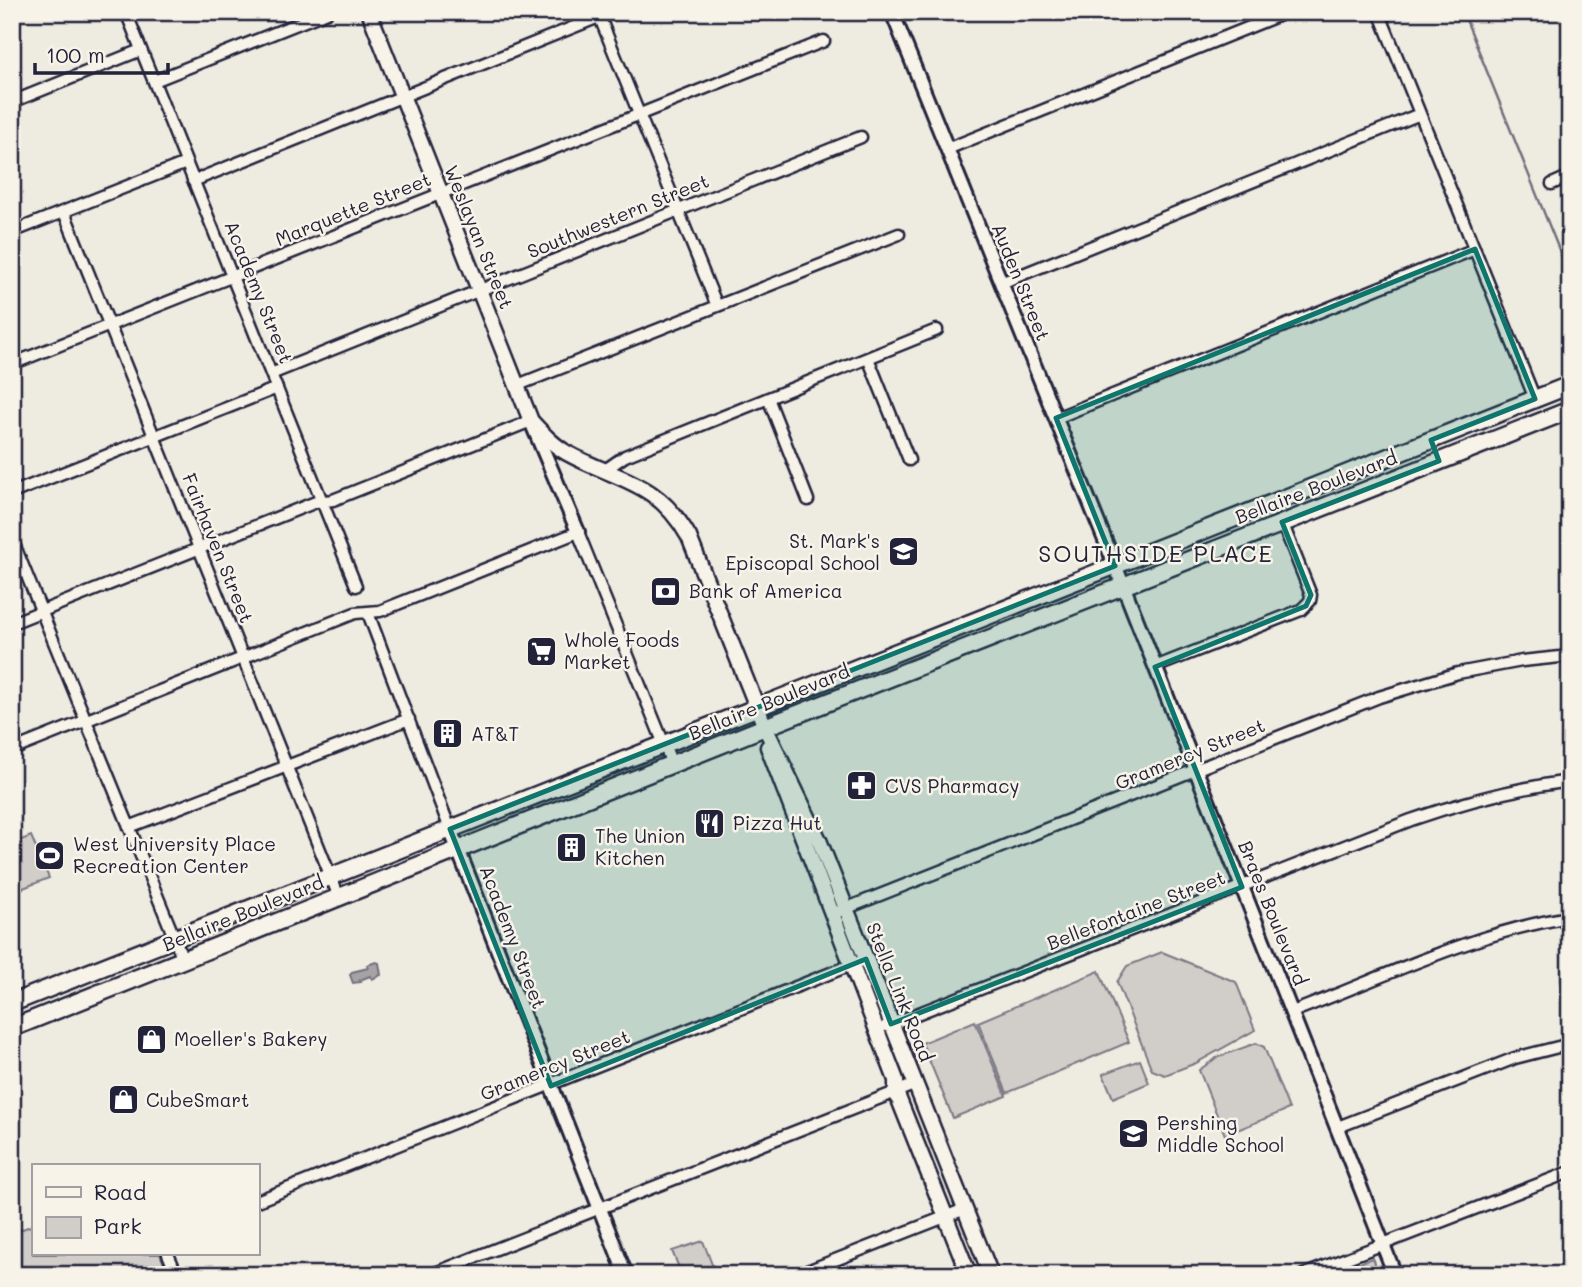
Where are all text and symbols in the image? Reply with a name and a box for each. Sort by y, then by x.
scale bar [35,32,168,76]
text: 100 m [46,41,105,68]
street label: Weslayan Street [439,161,520,312]
street label: Marquette Street [271,166,434,251]
street label: Southwestern Street [523,168,712,263]
street label: Academy Street [219,217,299,367]
street label: Auden Street [987,219,1056,344]
street label: Bellaire Boulevard [1231,444,1400,529]
street label: Fairhaven Street [177,469,260,626]
place label: St. Mark's Episcopal School [726,528,880,575]
school or university icon: St. Mark's Episcopal School [886,535,920,569]
district label: SOUTHSIDE PLACE [1038,538,1274,568]
bank icon: Bank of America [649,574,683,608]
place label: Bank of America [689,578,842,603]
place label: Whole Foods Market [564,627,680,674]
supermarket icon: Whole Foods Market [524,634,558,668]
street label: Bellaire Boulevard [685,658,853,745]
street label: Gramercy Street [1111,712,1268,795]
building icon: AT&T [431,717,465,751]
place label: AT&T [471,721,519,746]
pharmacy icon: CVS Pharmacy [845,769,879,803]
place label: CVS Pharmacy [885,773,1019,798]
restaurant icon: Pizza Hut [693,806,727,840]
place label: Pizza Hut [733,810,822,835]
place label: The Union Kitchen [595,823,685,870]
building icon: The Union Kitchen [555,830,589,864]
place label: West University Place Recreation Center [73,831,276,878]
street label: Braes Boulevard [1233,837,1314,989]
sports icon: West University Place Recreation Center [33,838,67,872]
street label: Academy Street [475,862,552,1012]
street label: Bellefontaine Street [1043,864,1228,955]
street label: Bellaire Boulevard [159,869,327,956]
street label: Stella Link Road [861,918,940,1065]
shop icon: Moeller's Bakery [134,1022,168,1056]
street label: Gramercy Street [476,1023,633,1106]
place label: Moeller's Bakery [174,1026,327,1051]
shop icon: CubeSmart [106,1083,140,1117]
place label: CubeSmart [146,1087,249,1112]
place label: Pershing Middle School [1157,1110,1285,1157]
school or university icon: Pershing Middle School [1117,1117,1151,1151]
legend [32,1164,259,1256]
text: Road [94,1178,146,1205]
text: Park [94,1212,142,1239]

